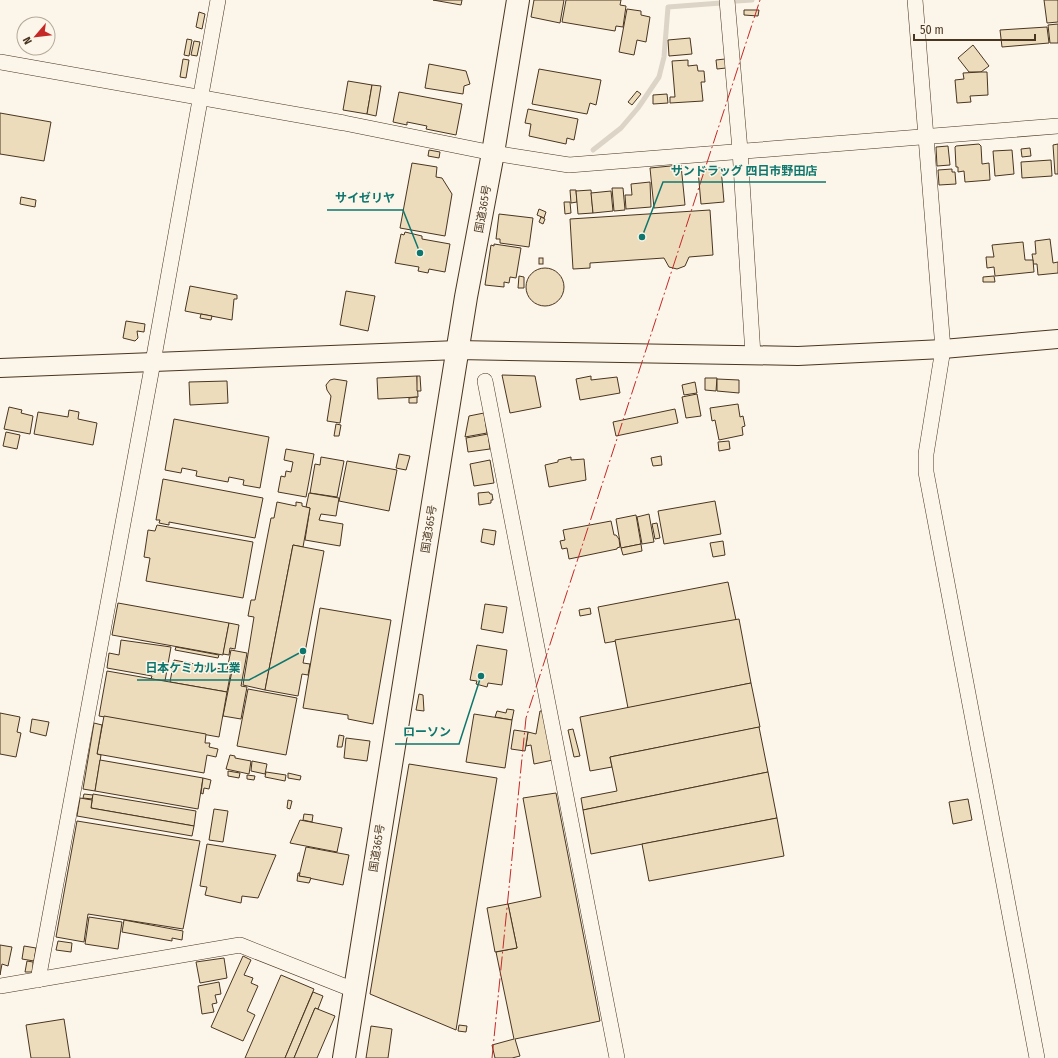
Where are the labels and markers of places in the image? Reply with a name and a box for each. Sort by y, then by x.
callout: サンドラッグ 四日市野田店 [663,158,826,182]
callout: サイゼリヤ [327,186,403,210]
callout: 日本ケミカル工業 [137,656,249,680]
callout: ローソン [395,720,459,744]

